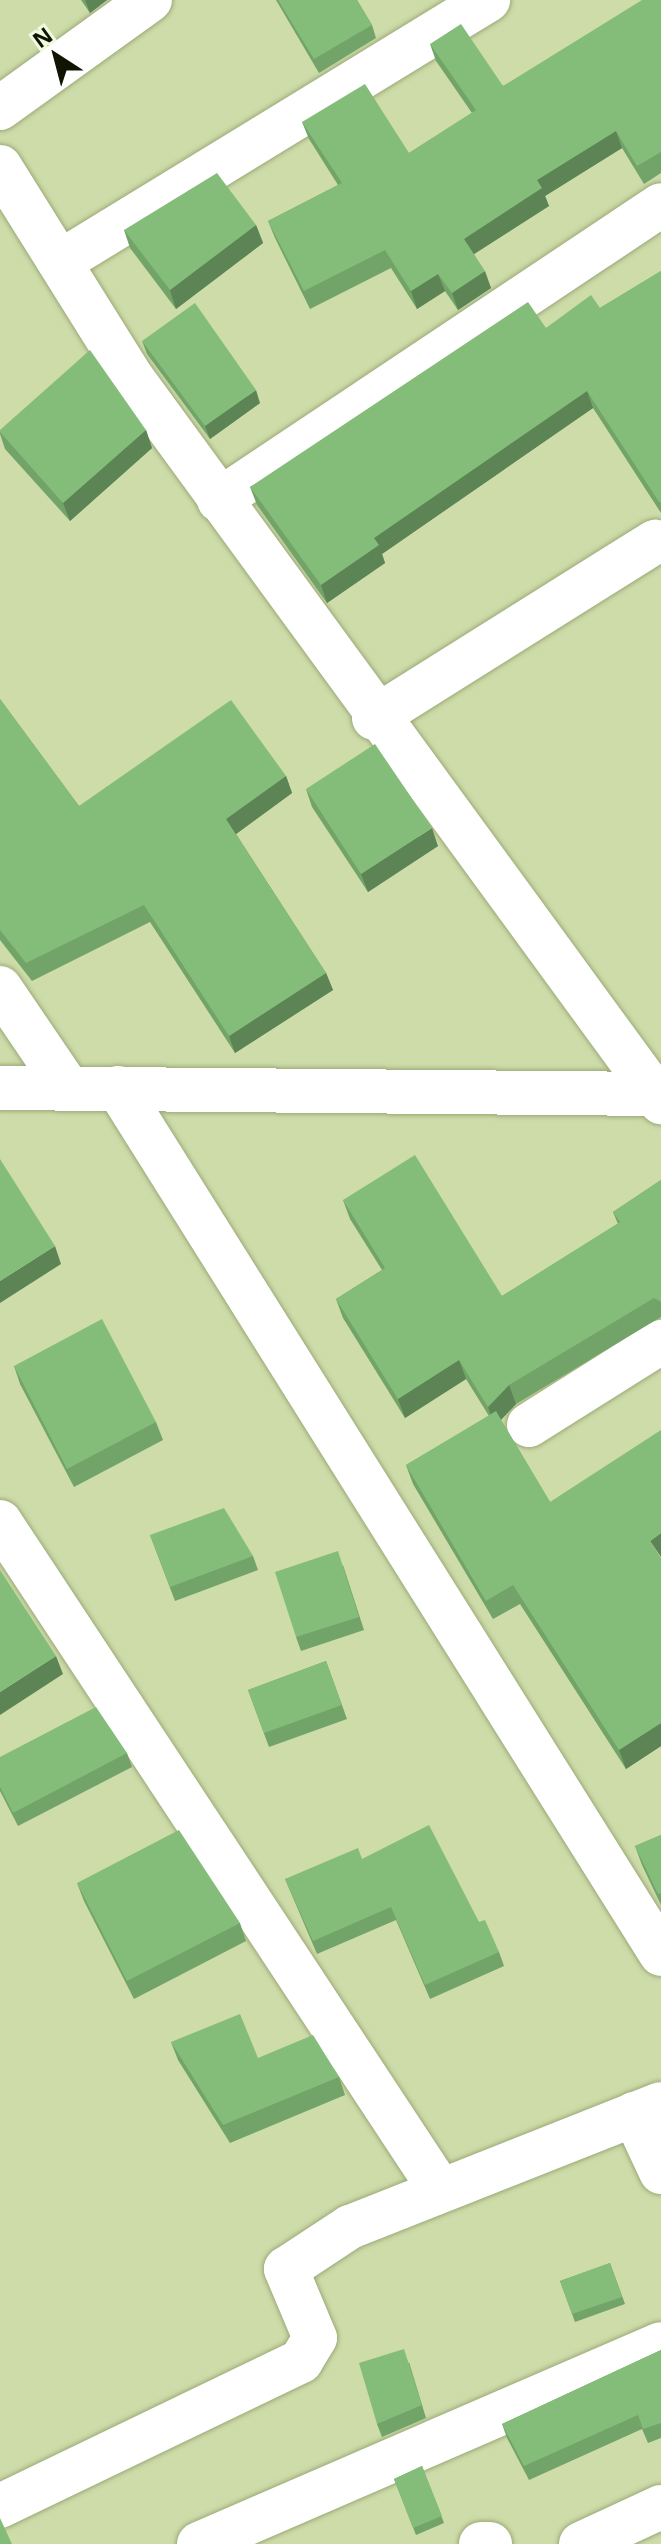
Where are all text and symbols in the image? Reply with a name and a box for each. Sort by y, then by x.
north arrow [16,16,96,96]
text: N [26,19,58,54]

